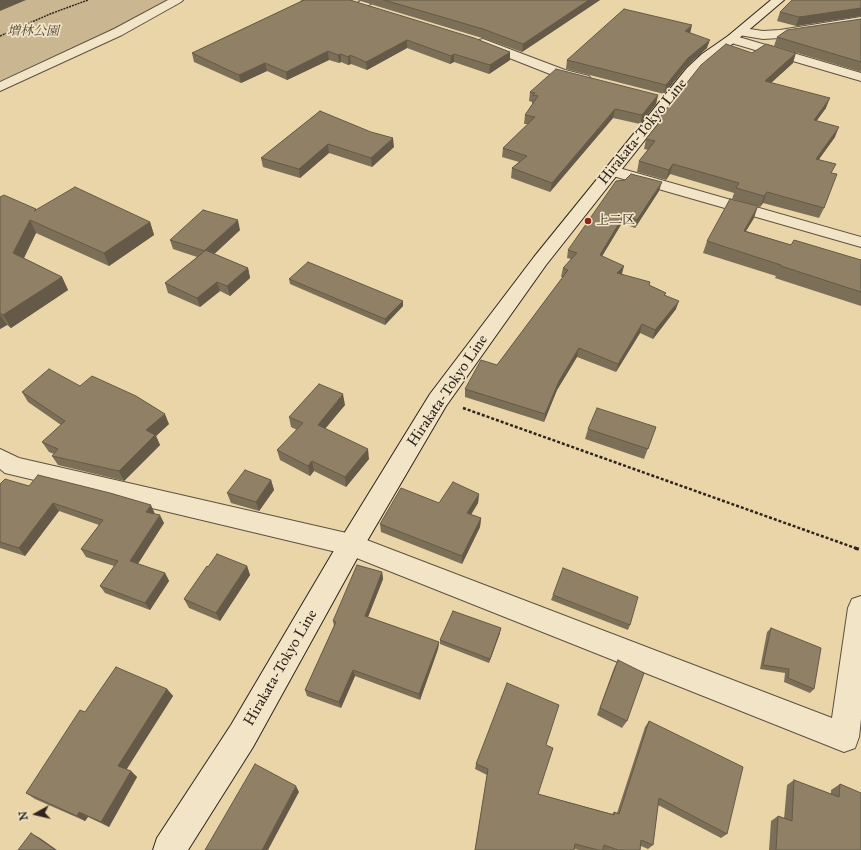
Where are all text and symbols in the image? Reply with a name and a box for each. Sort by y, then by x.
park label: 増林公園 [7,24,59,40]
street label: Hirakata-Tokyo Line [595,75,691,189]
place label: 上二区 [596,213,635,229]
marker: 上二区 [583,216,593,226]
street label: Hirakata-Tokyo Line [404,332,492,450]
street label: Hirakata-Tokyo Line [240,607,322,729]
north arrow [16,794,56,834]
text: N [17,810,31,821]

